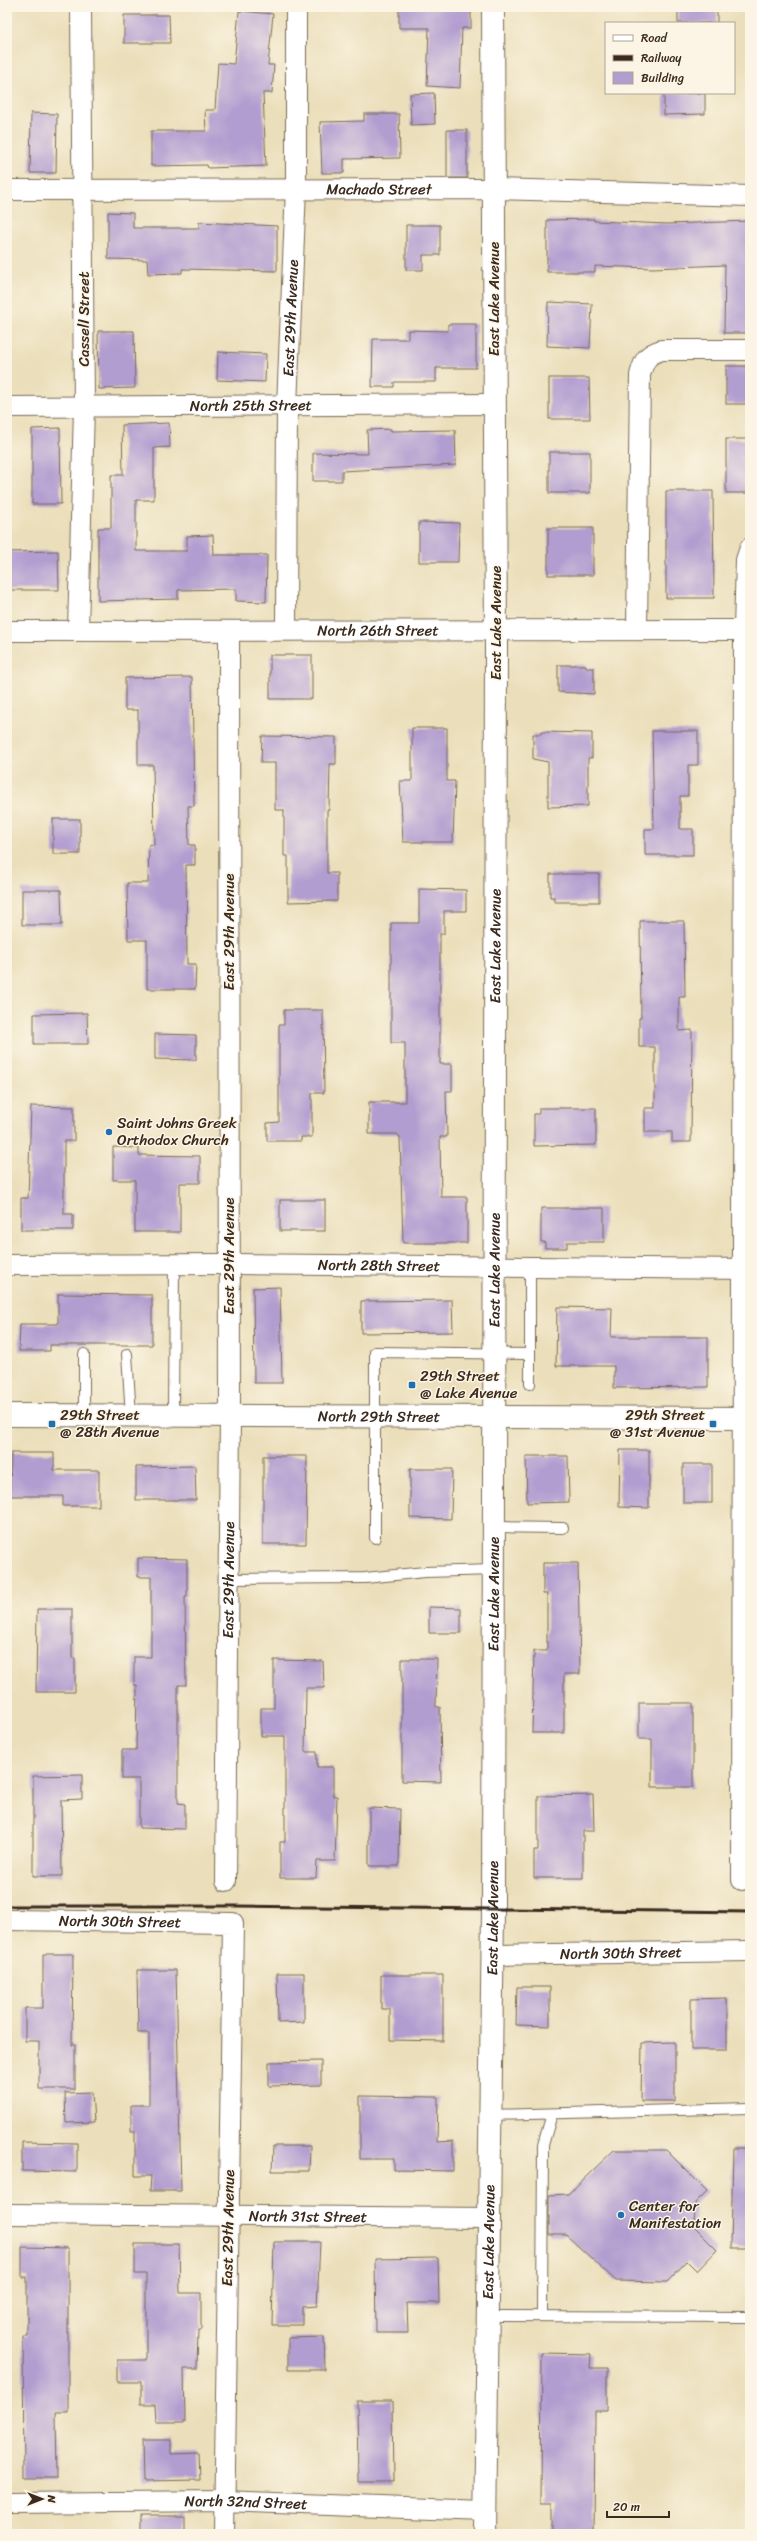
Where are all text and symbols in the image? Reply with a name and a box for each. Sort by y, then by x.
legend [605,22,735,94]
text: Road [641,27,668,49]
text: Railway [641,47,682,69]
text: Building [641,67,684,89]
street label: Machado Street [326,176,433,202]
street label: East Lake Avenue [481,242,507,356]
street label: East 29th Avenue [275,259,306,377]
street label: Cassell Street [71,271,97,366]
street label: North 25th Street [190,392,313,419]
street label: East Lake Avenue [483,566,509,680]
street label: North 26th Street [317,617,439,644]
street label: East 29th Avenue [216,874,242,990]
street label: East Lake Avenue [482,889,508,1003]
place label: Saint Johns Greek Orthodox Church [117,1110,238,1153]
marker: Saint Johns Greek Orthodox Church [104,1127,114,1137]
street label: East 29th Avenue [216,1198,242,1314]
street label: East Lake Avenue [481,1213,508,1327]
street label: North 28th Street [318,1252,441,1279]
place label: 29th Street @ Lake Avenue [420,1363,518,1406]
marker: 29th Street @ Lake Avenue [407,1380,417,1390]
place label: 29th Street @ 28th Avenue [60,1402,159,1445]
place label: 29th Street @ 31st Avenue [610,1402,705,1445]
street label: North 29th Street [318,1403,441,1430]
marker: 29th Street @ 28th Avenue [47,1419,57,1429]
marker: 29th Street @ 31st Avenue [708,1419,718,1429]
street label: East 29th Avenue [215,1521,242,1639]
street label: East Lake Avenue [481,1537,507,1651]
street label: East Lake Avenue [479,1861,506,1976]
street label: North 30th Street [59,1908,182,1935]
street label: North 30th Street [560,1939,683,1967]
street label: East 29th Avenue [214,2169,242,2287]
street label: East Lake Avenue [475,2184,502,2300]
place label: Center for Manifestation [629,2193,721,2236]
street label: North 31st Street [249,2203,368,2230]
marker: Center for Manifestation [616,2210,626,2220]
north arrow [22,2479,62,2519]
street label: North 32nd Street [184,2488,308,2517]
scale bar [607,2493,669,2519]
text: N [42,2494,61,2503]
text: 20 m [613,2496,640,2518]

